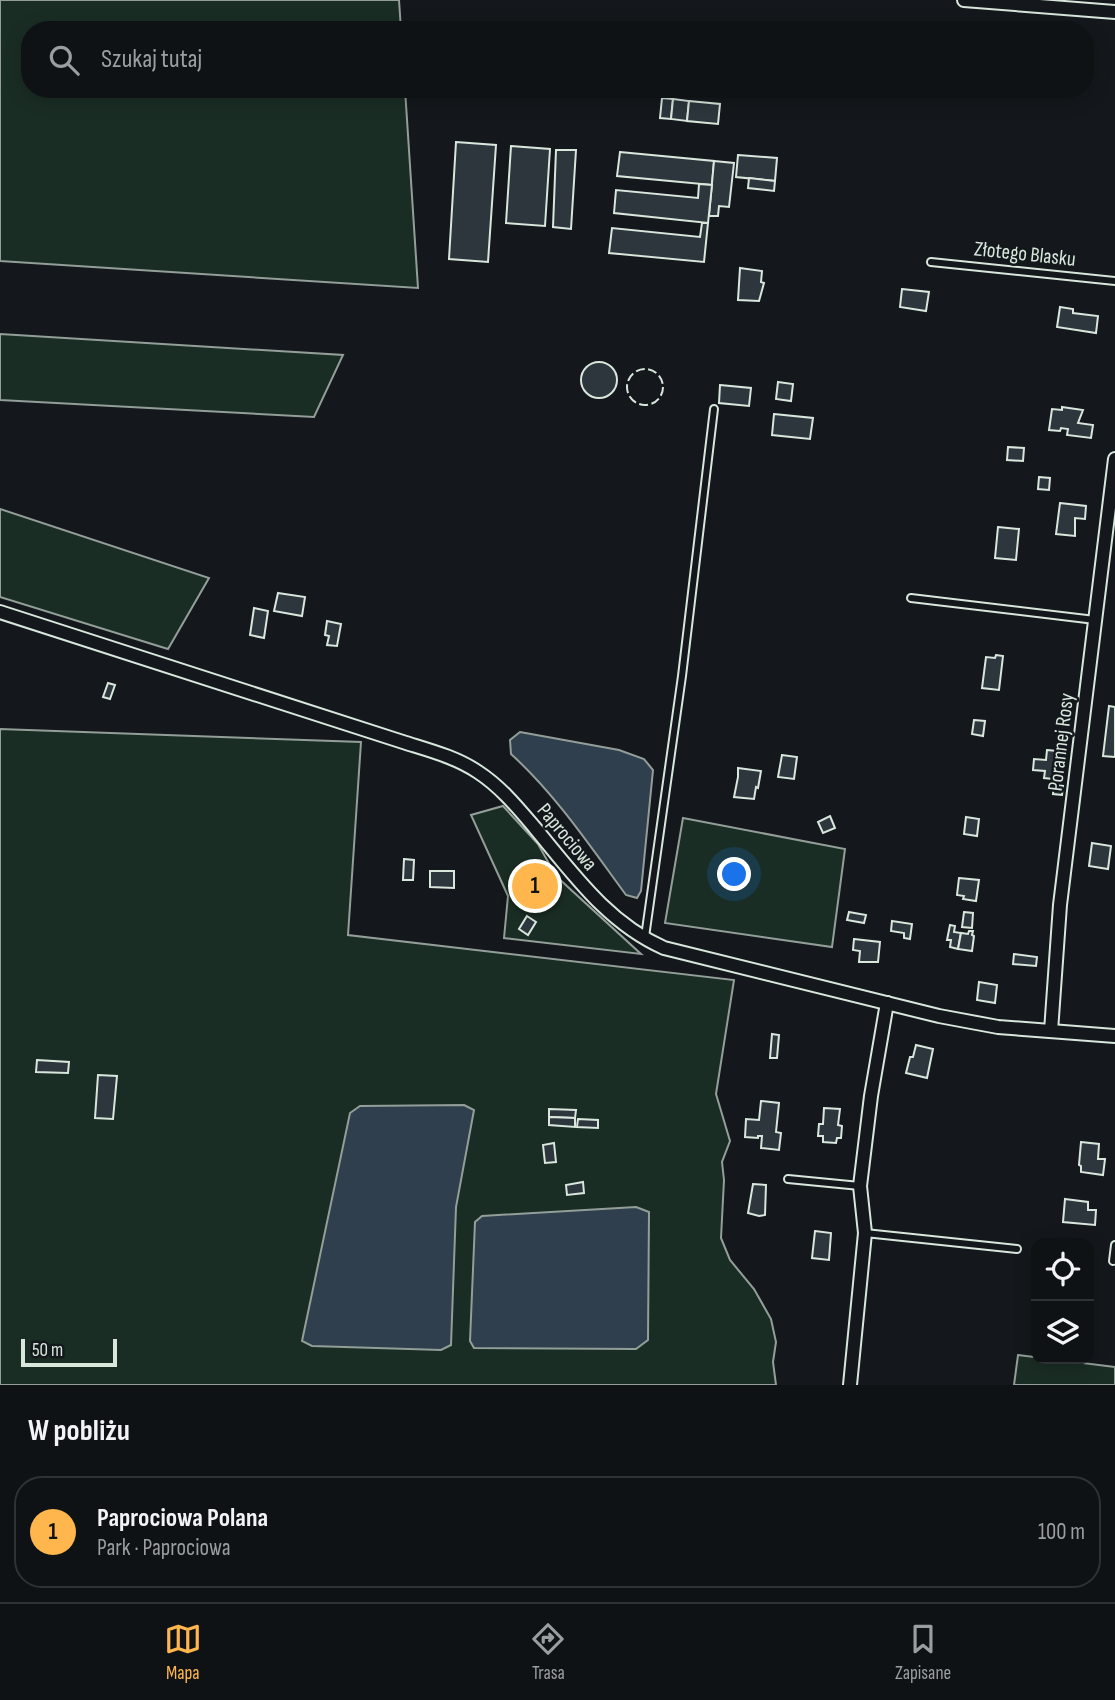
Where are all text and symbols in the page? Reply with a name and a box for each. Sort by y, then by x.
search box [21,21,1094,98]
icon: search [45,41,83,79]
text: Szukaj tutaj [101,44,202,75]
street label: Złotego Blasku [973,236,1077,272]
street label: Porannej Rosy [1043,692,1079,792]
street label: Paprociowa [532,798,602,876]
your location [717,857,751,891]
pin: 1 [512,860,558,912]
map controls [1031,1238,1094,1364]
button: locate [1031,1238,1094,1301]
button: layers [1031,1301,1094,1364]
scale bar [21,1336,117,1368]
text: 50 m [32,1339,63,1362]
text: W pobliżu [28,1413,130,1449]
text: Paprociowa Polana [97,1503,268,1534]
text: 1 [48,1518,58,1546]
text: 100 m [1038,1518,1085,1546]
text: Park · Paprociowa [97,1534,231,1562]
tab: Mapa [164,1620,202,1685]
tab: Trasa [529,1620,567,1685]
tab: Zapisane [895,1620,951,1685]

